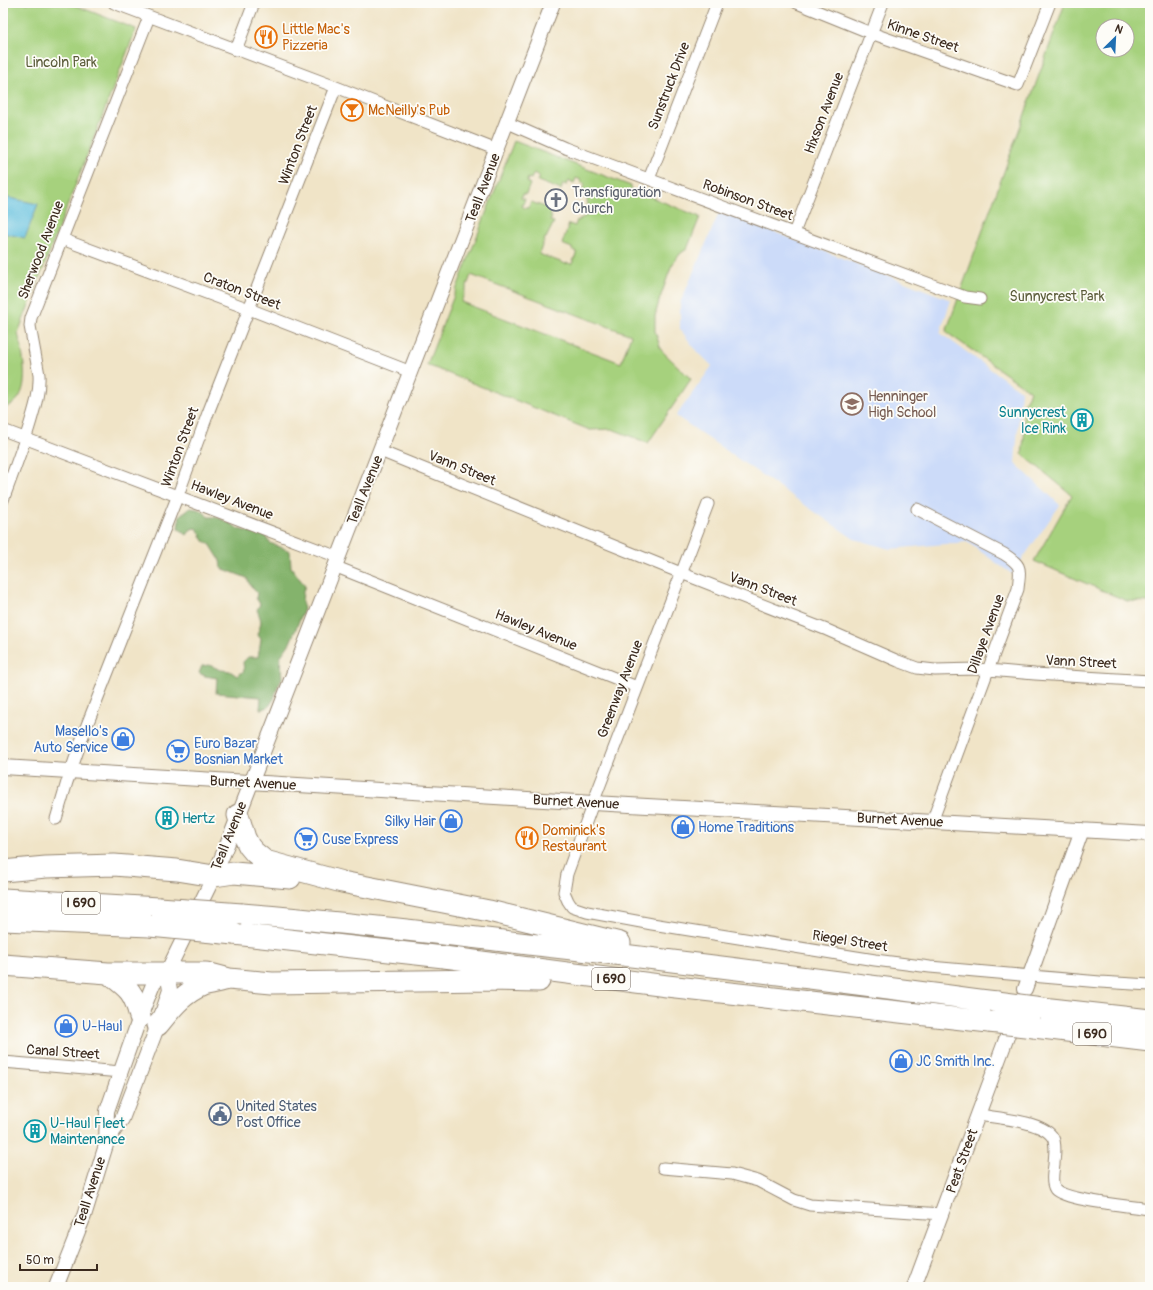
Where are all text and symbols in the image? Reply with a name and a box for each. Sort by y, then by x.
street label: Kinne Street [885,16,961,56]
north arrow [1095,18,1135,58]
place label: Little Mac's Pizzeria [282,21,350,54]
text: N [1113,22,1125,37]
restaurant icon: Little Mac's Pizzeria [253,24,279,50]
street label: Sunstruck Drive [644,40,694,132]
park label: Lincoln Park [25,54,97,71]
street label: Hixson Avenue [801,70,847,156]
bar icon: McNeilly's Pub [339,97,365,123]
street label: Winton Street [275,102,321,187]
place label: McNeilly's Pub [368,102,450,119]
street label: Teall Avenue [462,151,504,225]
street label: Robinson Street [700,176,796,224]
place label: Transfiguration Church [572,184,661,217]
church icon: Transfiguration Church [543,187,569,213]
street label: Sherwood Avenue [14,198,68,302]
street label: Craton Street [201,268,284,314]
park label: Sunnycrest Park [1010,288,1105,305]
place label: Henninger High School [868,388,936,421]
school or university icon: Henninger High School [839,391,865,417]
street label: Winton Street [158,404,202,489]
place label: Sunnycrest Ice Rink [999,404,1066,437]
building icon: Sunnycrest Ice Rink [1069,407,1095,433]
street label: Vann Street [426,447,499,489]
street label: Teall Avenue [343,453,387,527]
street label: Hawley Avenue [188,476,276,524]
street label: Vann Street [727,568,800,610]
street label: Dillaye Avenue [964,592,1008,676]
street label: Hawley Avenue [492,606,580,654]
street label: Greenway Avenue [594,638,647,740]
street label: Vann Street [1045,652,1117,672]
place label: Masello's Auto Service [33,723,109,756]
shop icon: Masello's Auto Service [110,726,136,752]
place label: Euro Bazar Bosnian Market [194,735,283,768]
supermarket icon: Euro Bazar Bosnian Market [165,738,191,764]
street label: Burnet Avenue [209,772,297,794]
street label: Burnet Avenue [532,791,620,813]
street label: Teall Avenue [207,799,251,873]
building icon: Hertz [154,805,180,831]
shop icon: Silky Hair [438,808,464,834]
street label: Burnet Avenue [856,809,944,831]
place label: Hertz [182,810,215,827]
place label: Silky Hair [384,813,436,830]
shop icon: Home Traditions [670,814,696,840]
place label: Home Traditions [698,819,795,836]
place label: Dominick's Restaurant [542,822,607,855]
restaurant icon: Dominick's Restaurant [514,825,540,851]
supermarket icon: Cuse Express [293,826,319,852]
place label: Cuse Express [322,831,399,848]
road number: I 690 [62,892,100,914]
street label: Riegel Street [811,927,889,955]
road number: I 690 [592,968,630,990]
shop icon: U-Haul [53,1013,79,1039]
place label: U-Haul [82,1018,123,1035]
road number: I 690 [1073,1023,1111,1045]
street label: Canal Street [26,1041,101,1063]
shop icon: JC Smith Inc. [888,1048,914,1074]
place label: JC Smith Inc. [916,1053,995,1070]
place label: United States Post Office [236,1098,318,1131]
public building icon: United States Post Office [207,1101,233,1127]
place label: U-Haul Fleet Maintenance [50,1115,125,1148]
building icon: U-Haul Fleet Maintenance [22,1118,48,1144]
street label: Peat Street [942,1126,982,1196]
street label: Teall Avenue [71,1155,109,1229]
scale bar [20,1246,97,1272]
text: 50 m [26,1253,54,1268]

